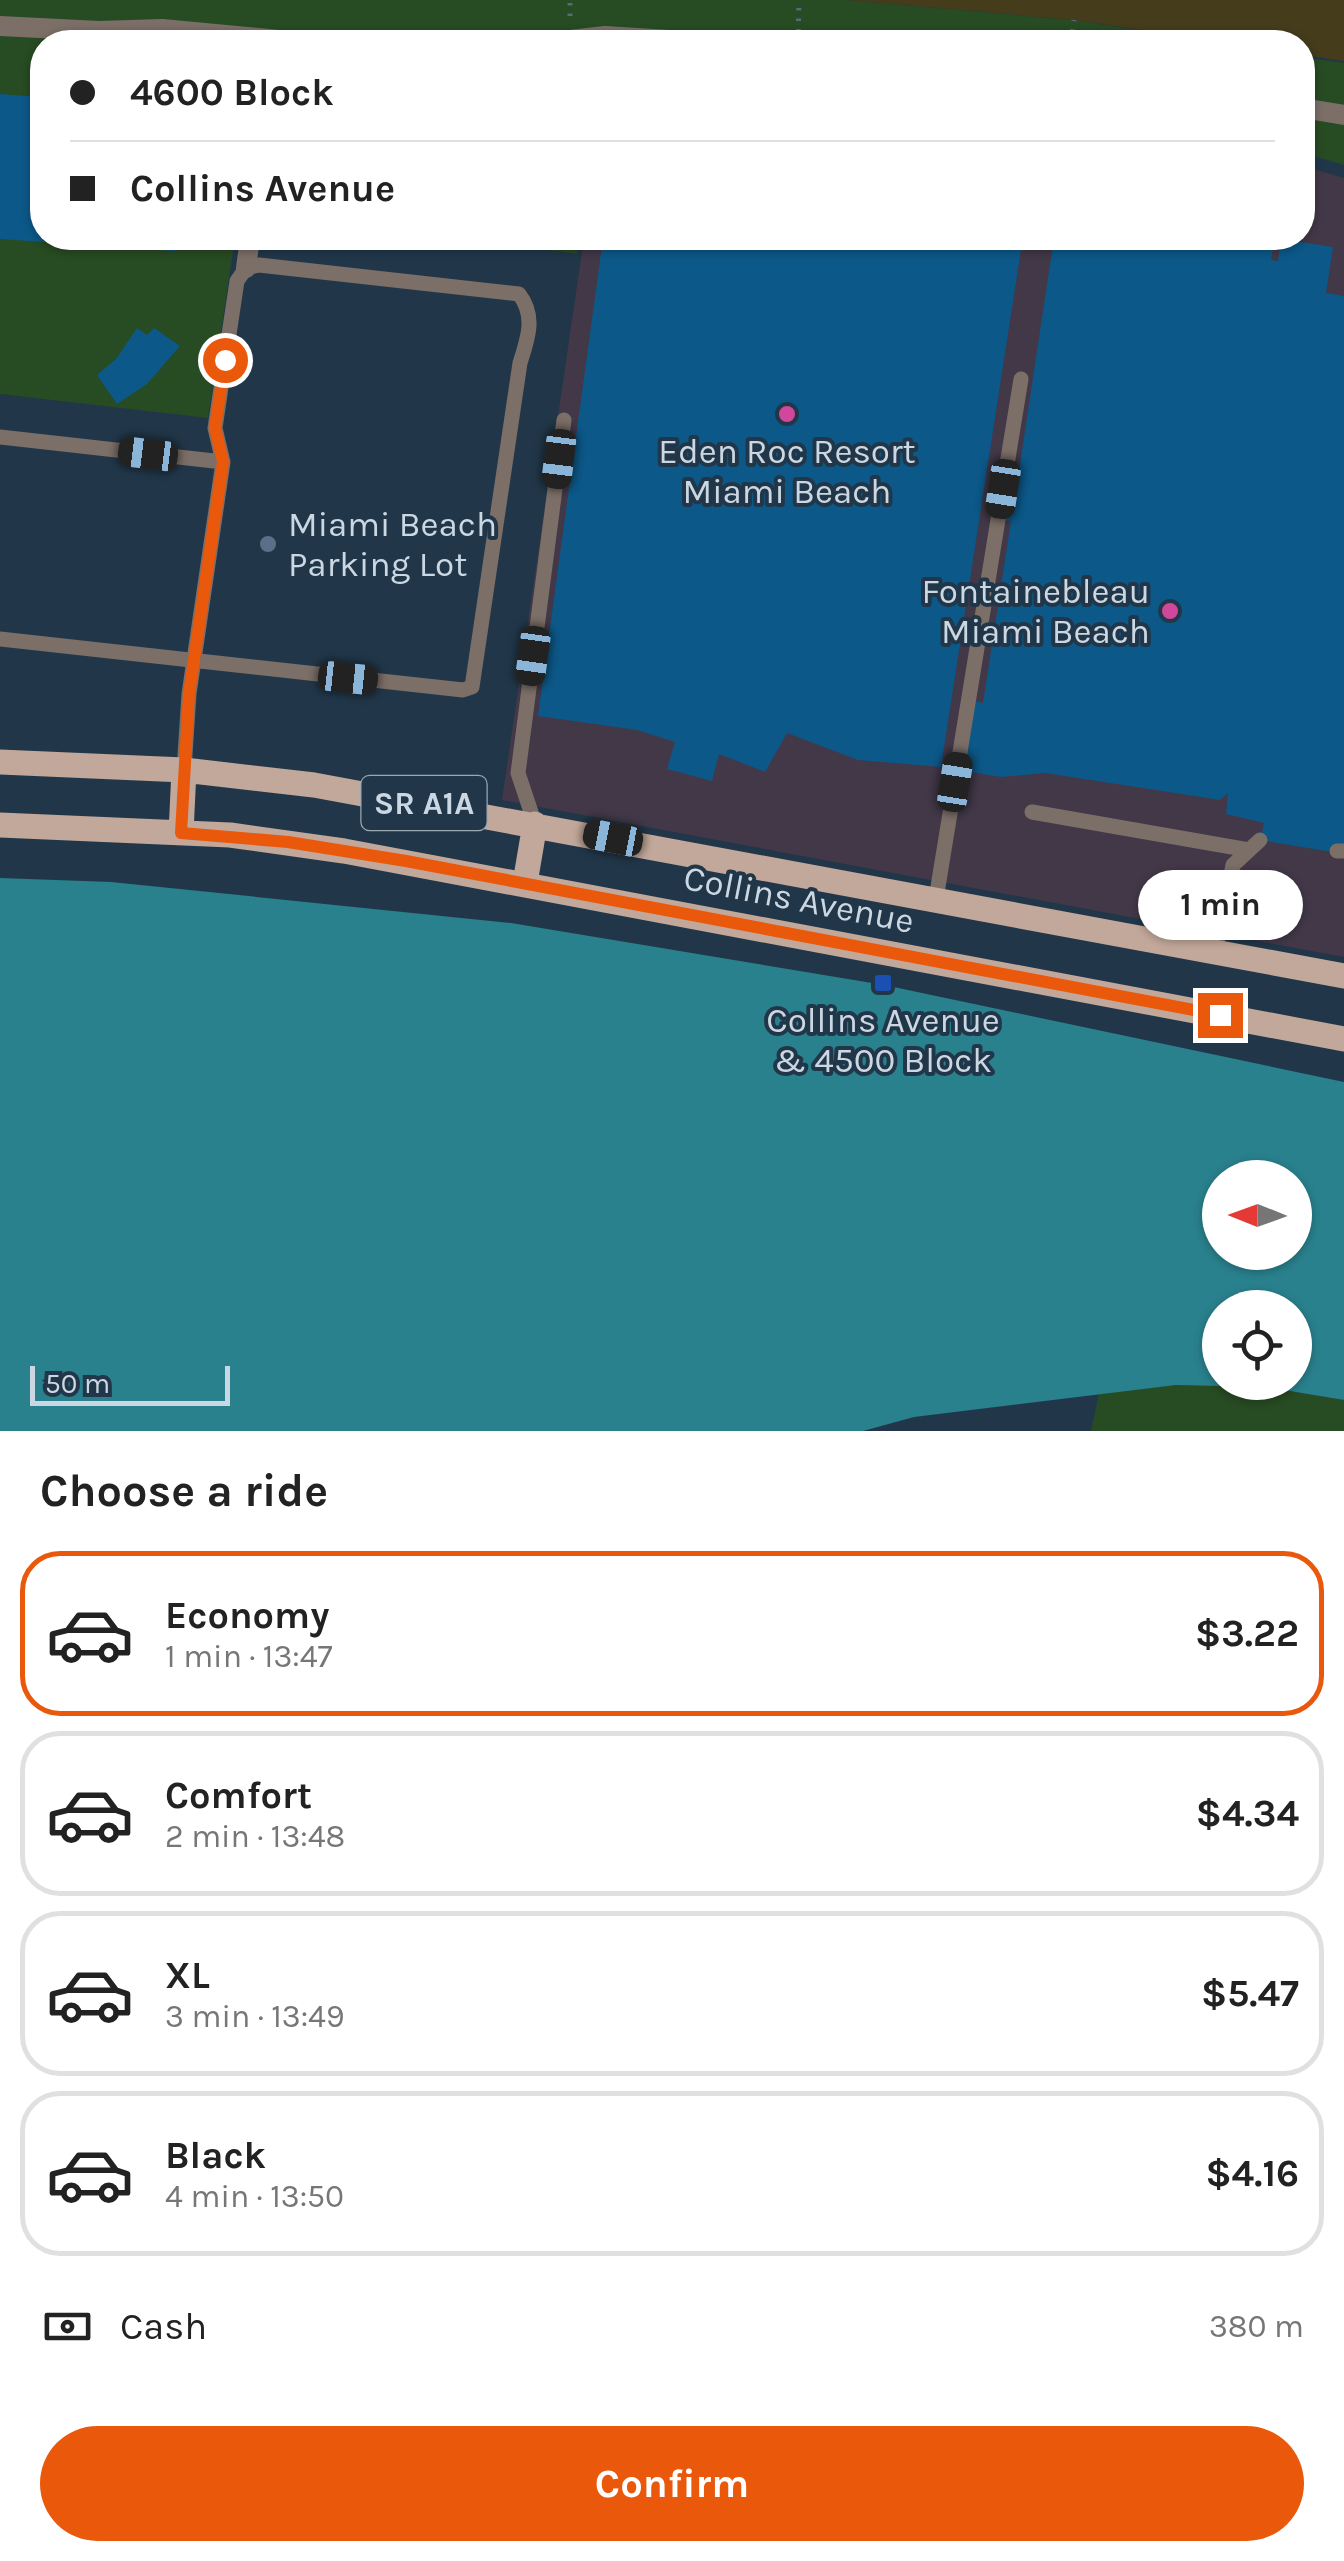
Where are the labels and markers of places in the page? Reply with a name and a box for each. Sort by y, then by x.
marker: Eden Roc Resort Miami Beach [776,403,798,425]
place label: Eden Roc Resort Miami Beach [658,431,916,512]
place label: Miami Beach Parking Lot [288,504,497,585]
marker: Miami Beach Parking Lot [257,533,279,555]
place label: Fontainebleau Miami Beach [921,571,1150,652]
marker: Fontainebleau Miami Beach [1159,600,1181,622]
marker: Collins Avenue & 4500 Block [872,972,894,994]
place label: Collins Avenue & 4500 Block [766,1000,1000,1081]

